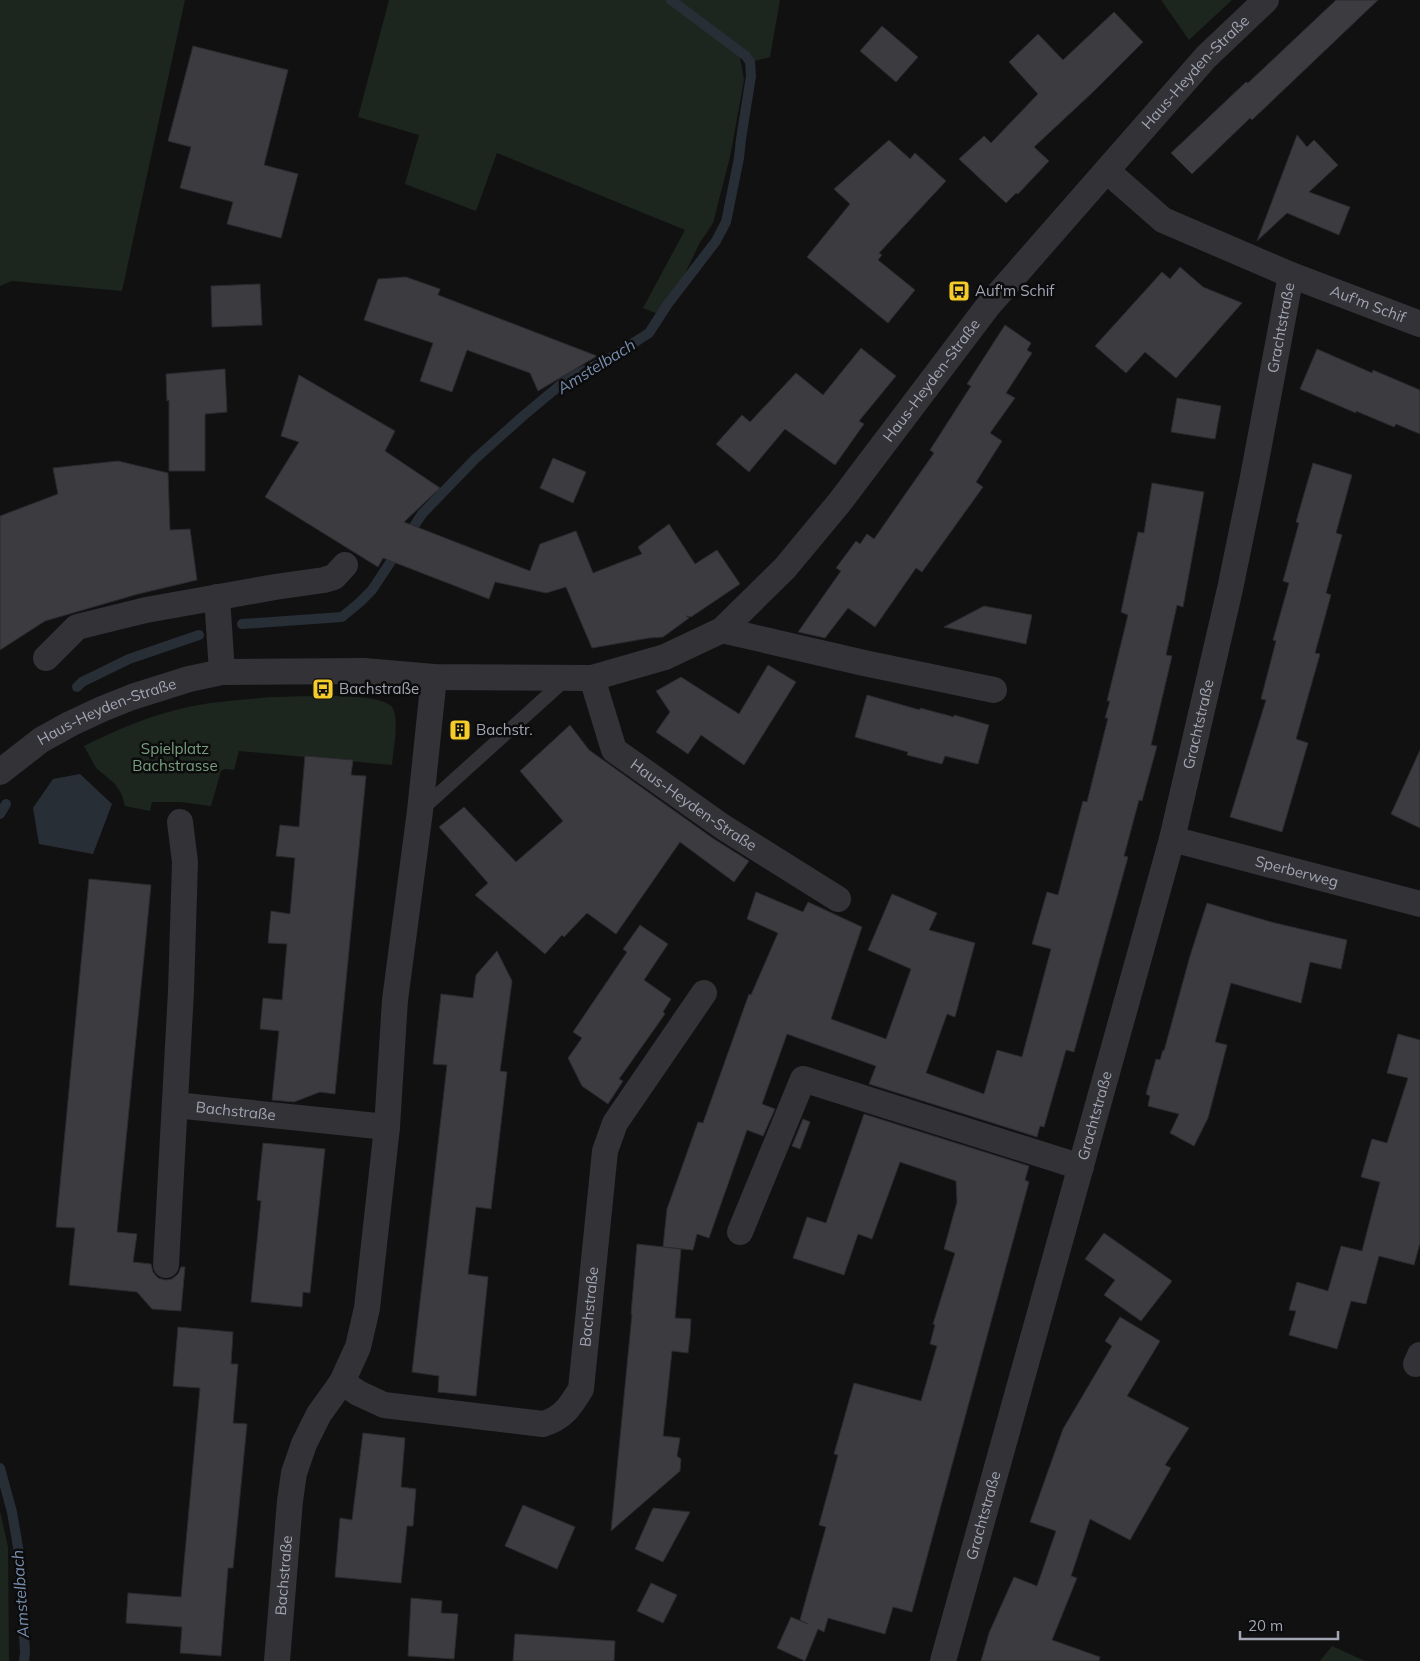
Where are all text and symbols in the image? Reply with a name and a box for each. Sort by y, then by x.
street label: Haus-Heyden-Straße [1137,11,1253,133]
bus stop icon: Auf'm Schif [947,279,971,303]
place label: Auf'm Schif [975,281,1055,300]
street label: Grachtstraße [1263,281,1298,375]
street label: Auf'm Schif [1328,281,1409,327]
street label: Haus-Heyden-Straße [879,315,984,446]
water label: Amstelbach [552,334,639,398]
street label: Haus-Heyden-Straße [34,674,178,749]
bus stop icon: Bachstraße [311,677,335,701]
street label: Grachtstraße [1179,677,1218,771]
place label: Bachstraße [339,679,419,698]
building icon: Bachstr. [448,718,472,742]
place label: Bachstr. [476,720,533,739]
park label: Spielplatz Bachstrasse [132,739,218,775]
street label: Haus-Heyden-Straße [627,755,760,855]
street label: Sperberweg [1253,851,1341,891]
street label: Grachtstraße [1073,1069,1116,1162]
street label: Bachstraße [195,1097,277,1124]
street label: Bachstraße [575,1266,602,1348]
street label: Grachtstraße [962,1469,1004,1562]
street label: Bachstraße [271,1535,296,1616]
water label: Amstelbach [7,1549,33,1640]
scale bar [1240,1608,1338,1640]
text: 20 m [1248,1616,1283,1635]

